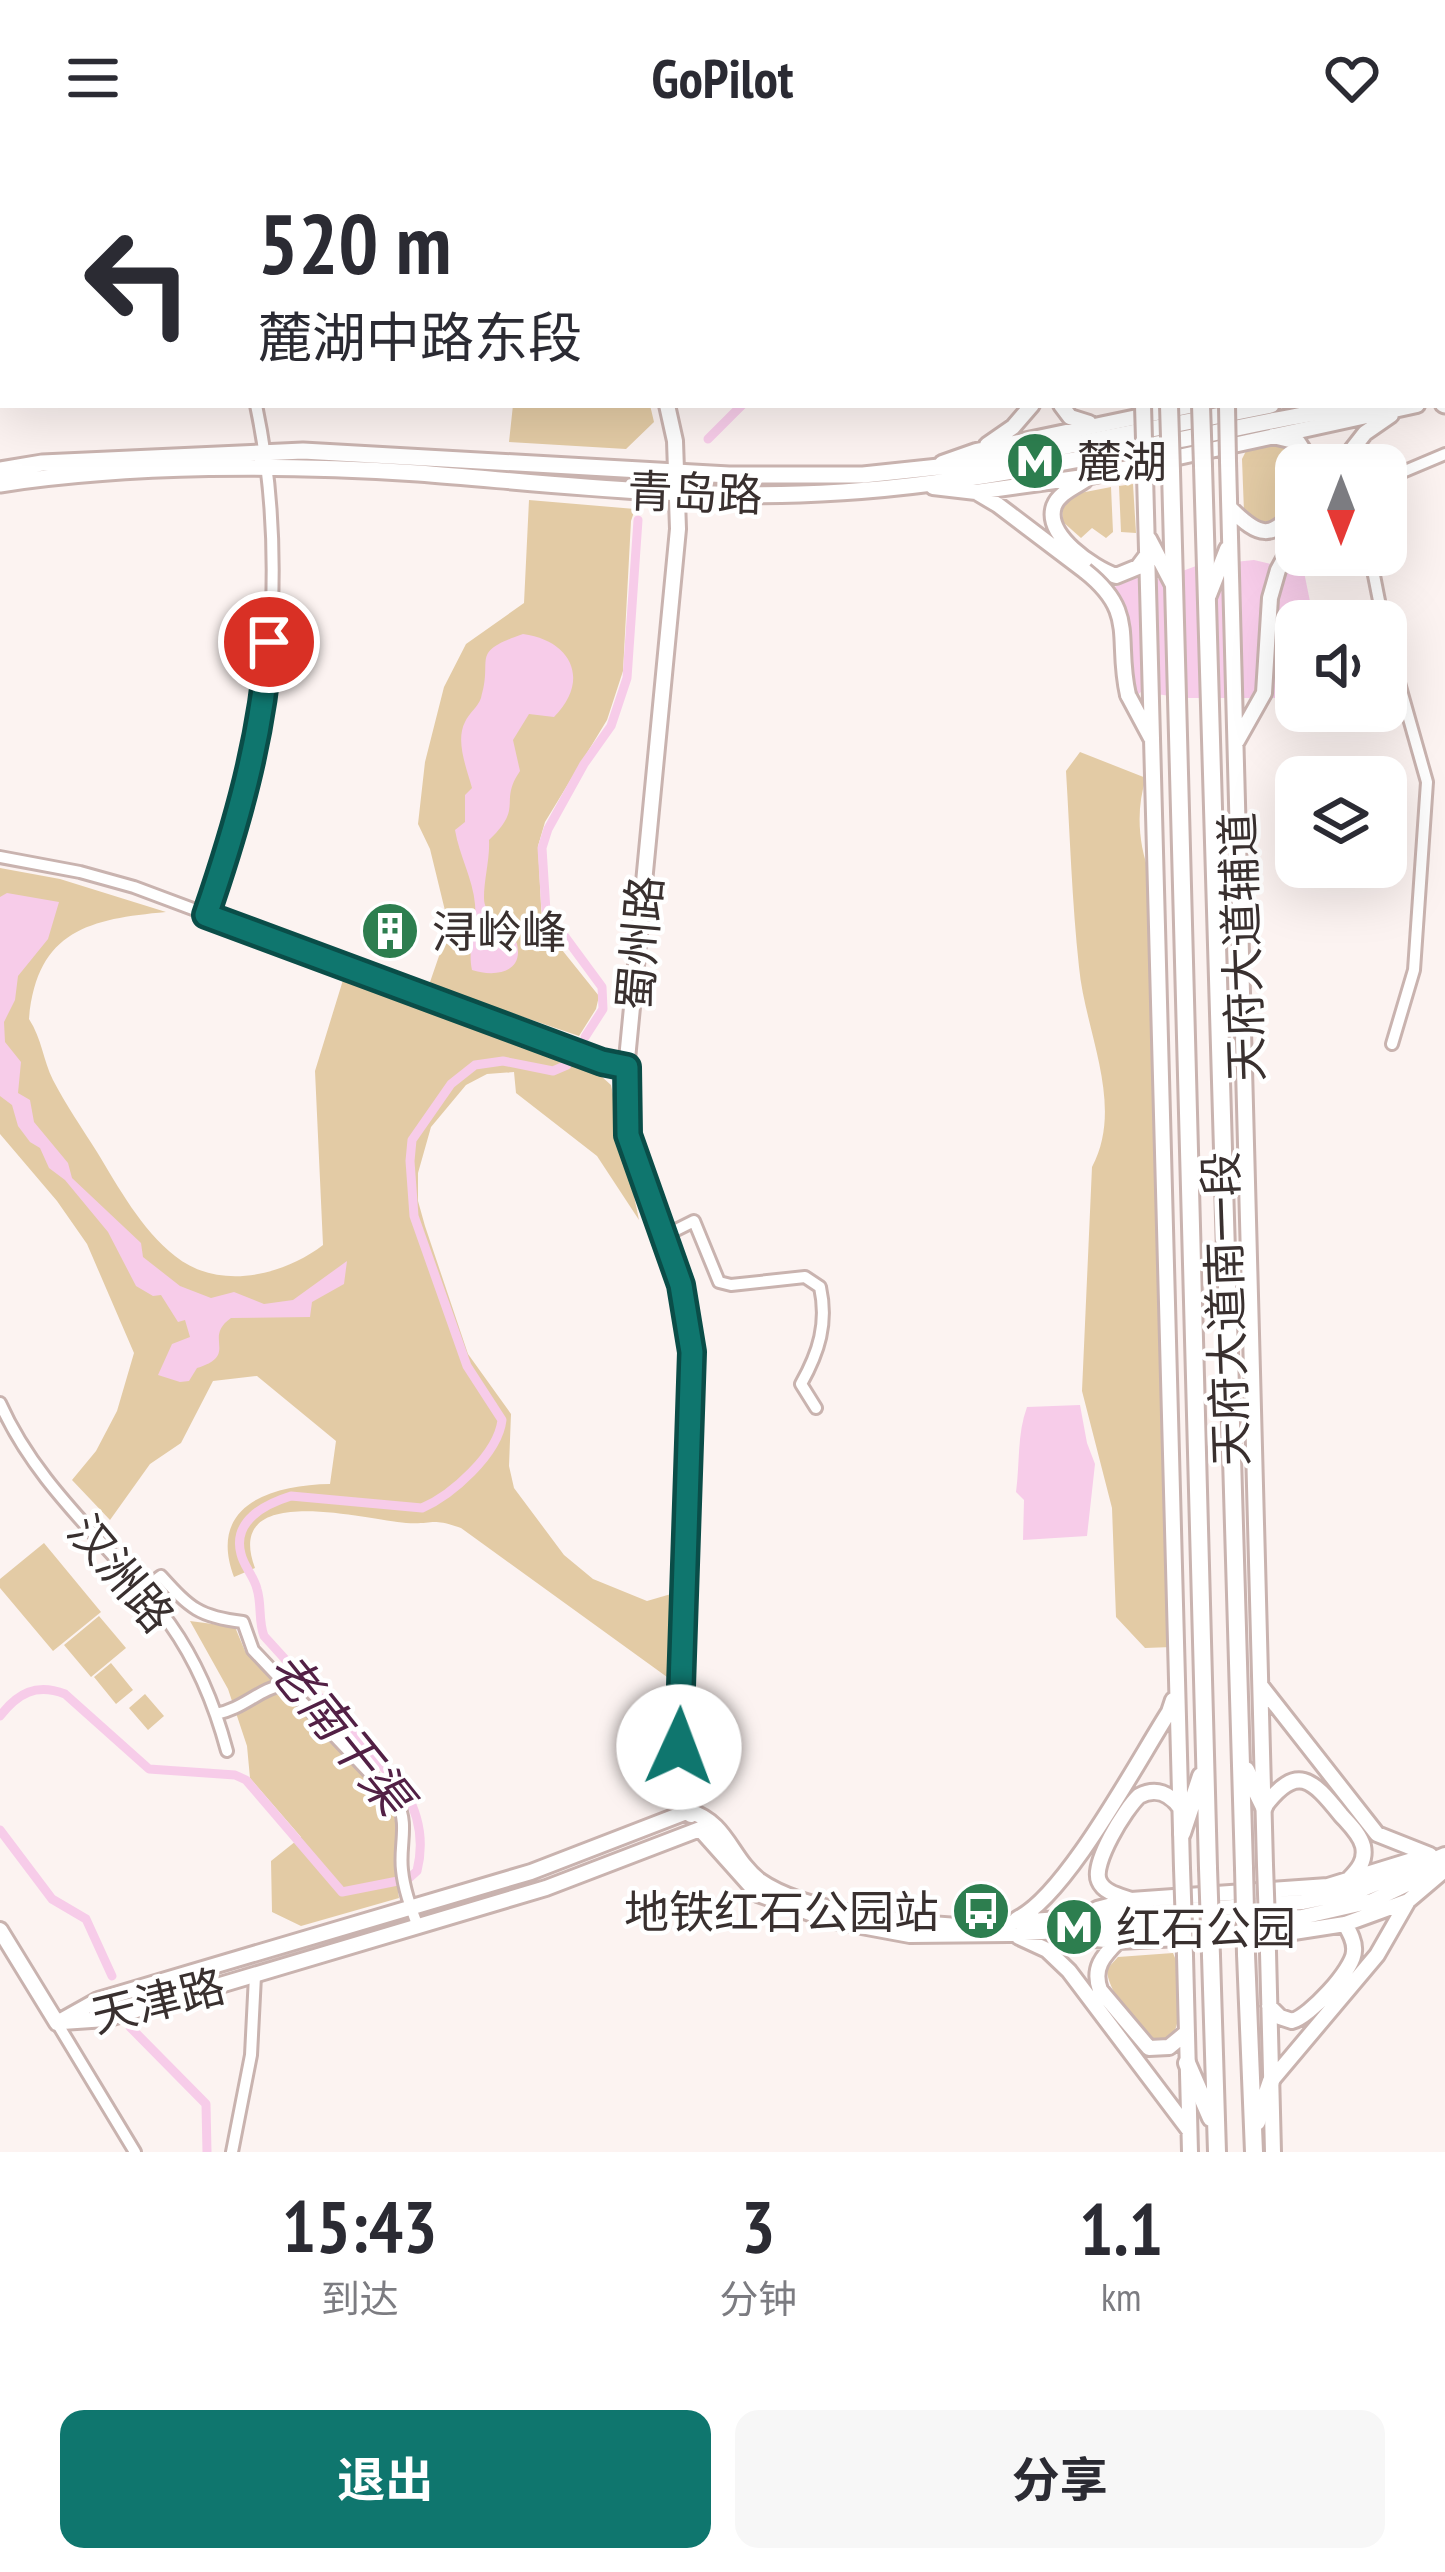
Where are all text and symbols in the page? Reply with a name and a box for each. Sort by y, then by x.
text: GoPilot [652,43,793,113]
icon: menu [60,45,126,111]
icon: heart [1319,45,1385,111]
text: 520 m [258,188,451,297]
icon: left [60,204,216,360]
text: 麓湖中路东段 [258,302,582,372]
metro station icon: 麓湖 [1004,430,1066,492]
place label: 麓湖 [1077,432,1167,490]
north arrow [1275,444,1407,576]
map controls [1275,444,1407,888]
street label: 青岛路 [627,461,763,523]
pin [218,591,320,693]
button: sound [1275,600,1407,732]
icon: arrive [236,609,302,675]
button: layers [1275,756,1407,888]
street label: 天府大道辅道 [1207,811,1275,1083]
street label: 蜀州路 [604,873,674,1013]
building icon: 浔岭峰 [359,900,421,962]
place label: 浔岭峰 [432,902,567,960]
street label: 天府大道南一段 [1191,1151,1259,1467]
street label: 汉洲路 [56,1503,188,1643]
water label: 老南干渠 [256,1638,429,1831]
position arrow [616,1684,742,1810]
bus stop icon: 地铁红石公园站 [950,1880,1012,1942]
place label: 地铁红石公园站 [624,1882,939,1940]
metro station icon: 红石公园 [1043,1896,1105,1958]
place label: 红石公园 [1116,1898,1296,1956]
street label: 天津路 [85,1956,231,2044]
text: 15:43 [282,2179,438,2272]
text: 3 [741,2179,776,2272]
text: 1.1 [1079,2182,1163,2275]
text: km [1101,2271,1141,2322]
text: 到达 [321,2273,399,2324]
text: 分钟 [719,2273,797,2324]
button: 退出 [60,2410,711,2548]
button: 分享 [735,2410,1385,2548]

